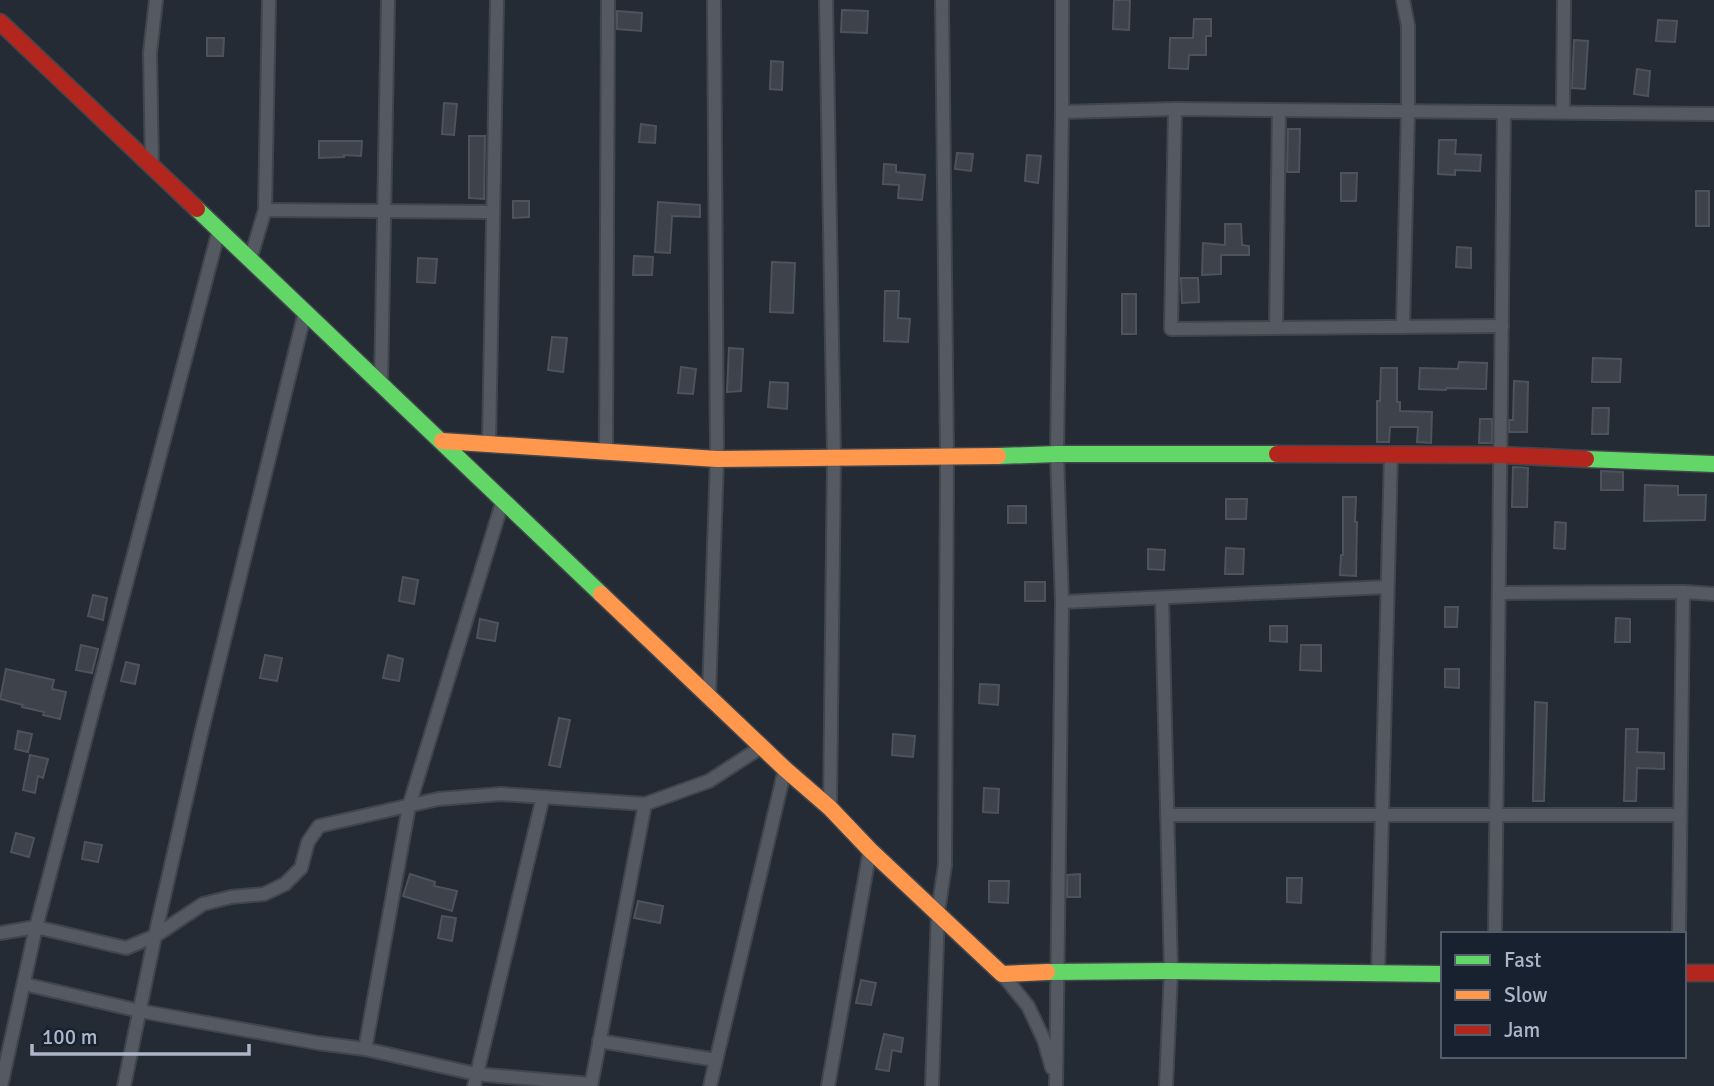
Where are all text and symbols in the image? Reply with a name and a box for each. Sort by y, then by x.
legend [1441,932,1686,1058]
text: Fast [1504,947,1541,973]
text: Slow [1504,982,1548,1008]
scale bar [32,1012,248,1056]
text: Jam [1504,1017,1540,1043]
text: 100 m [42,1024,97,1050]

